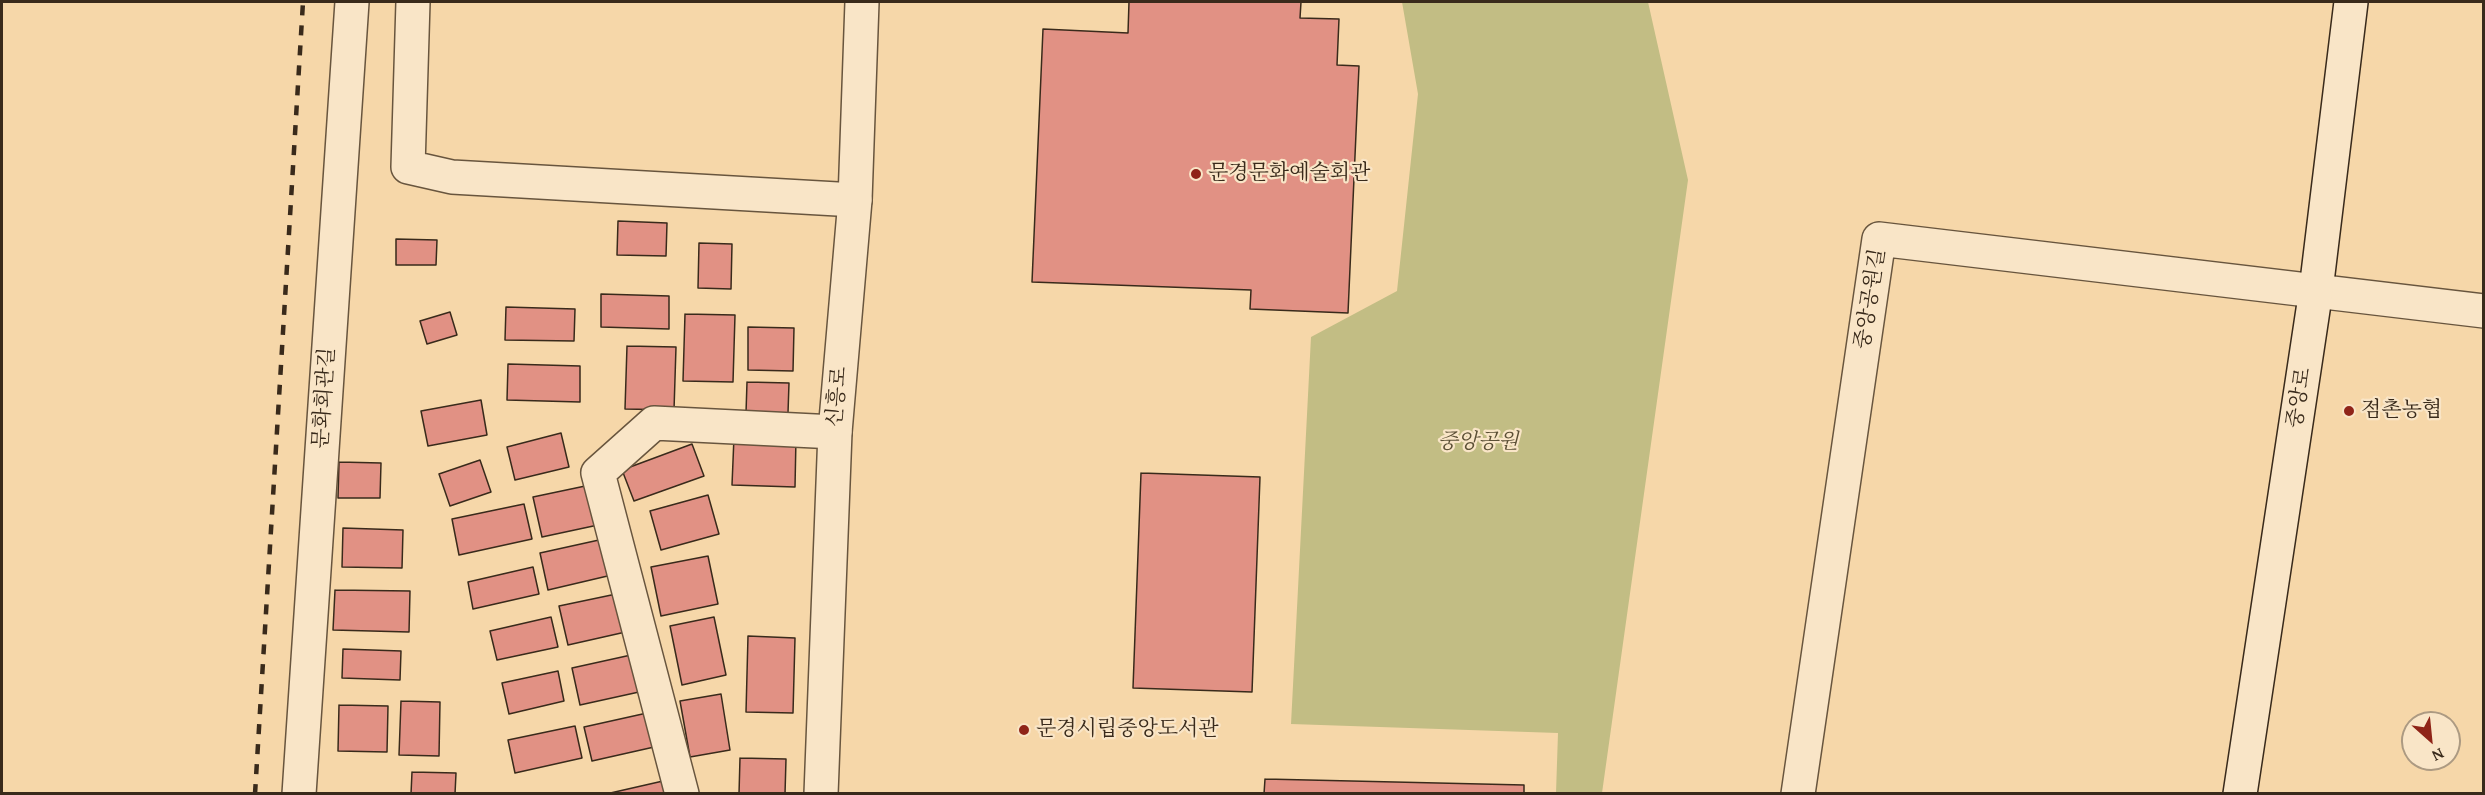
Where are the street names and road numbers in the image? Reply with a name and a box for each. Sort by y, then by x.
street label: 중앙공원길 [1851,247,1891,351]
street label: 문화회관길 [309,347,341,449]
street label: 신흥로 [823,366,853,428]
street label: 중앙로 [2283,366,2317,430]

